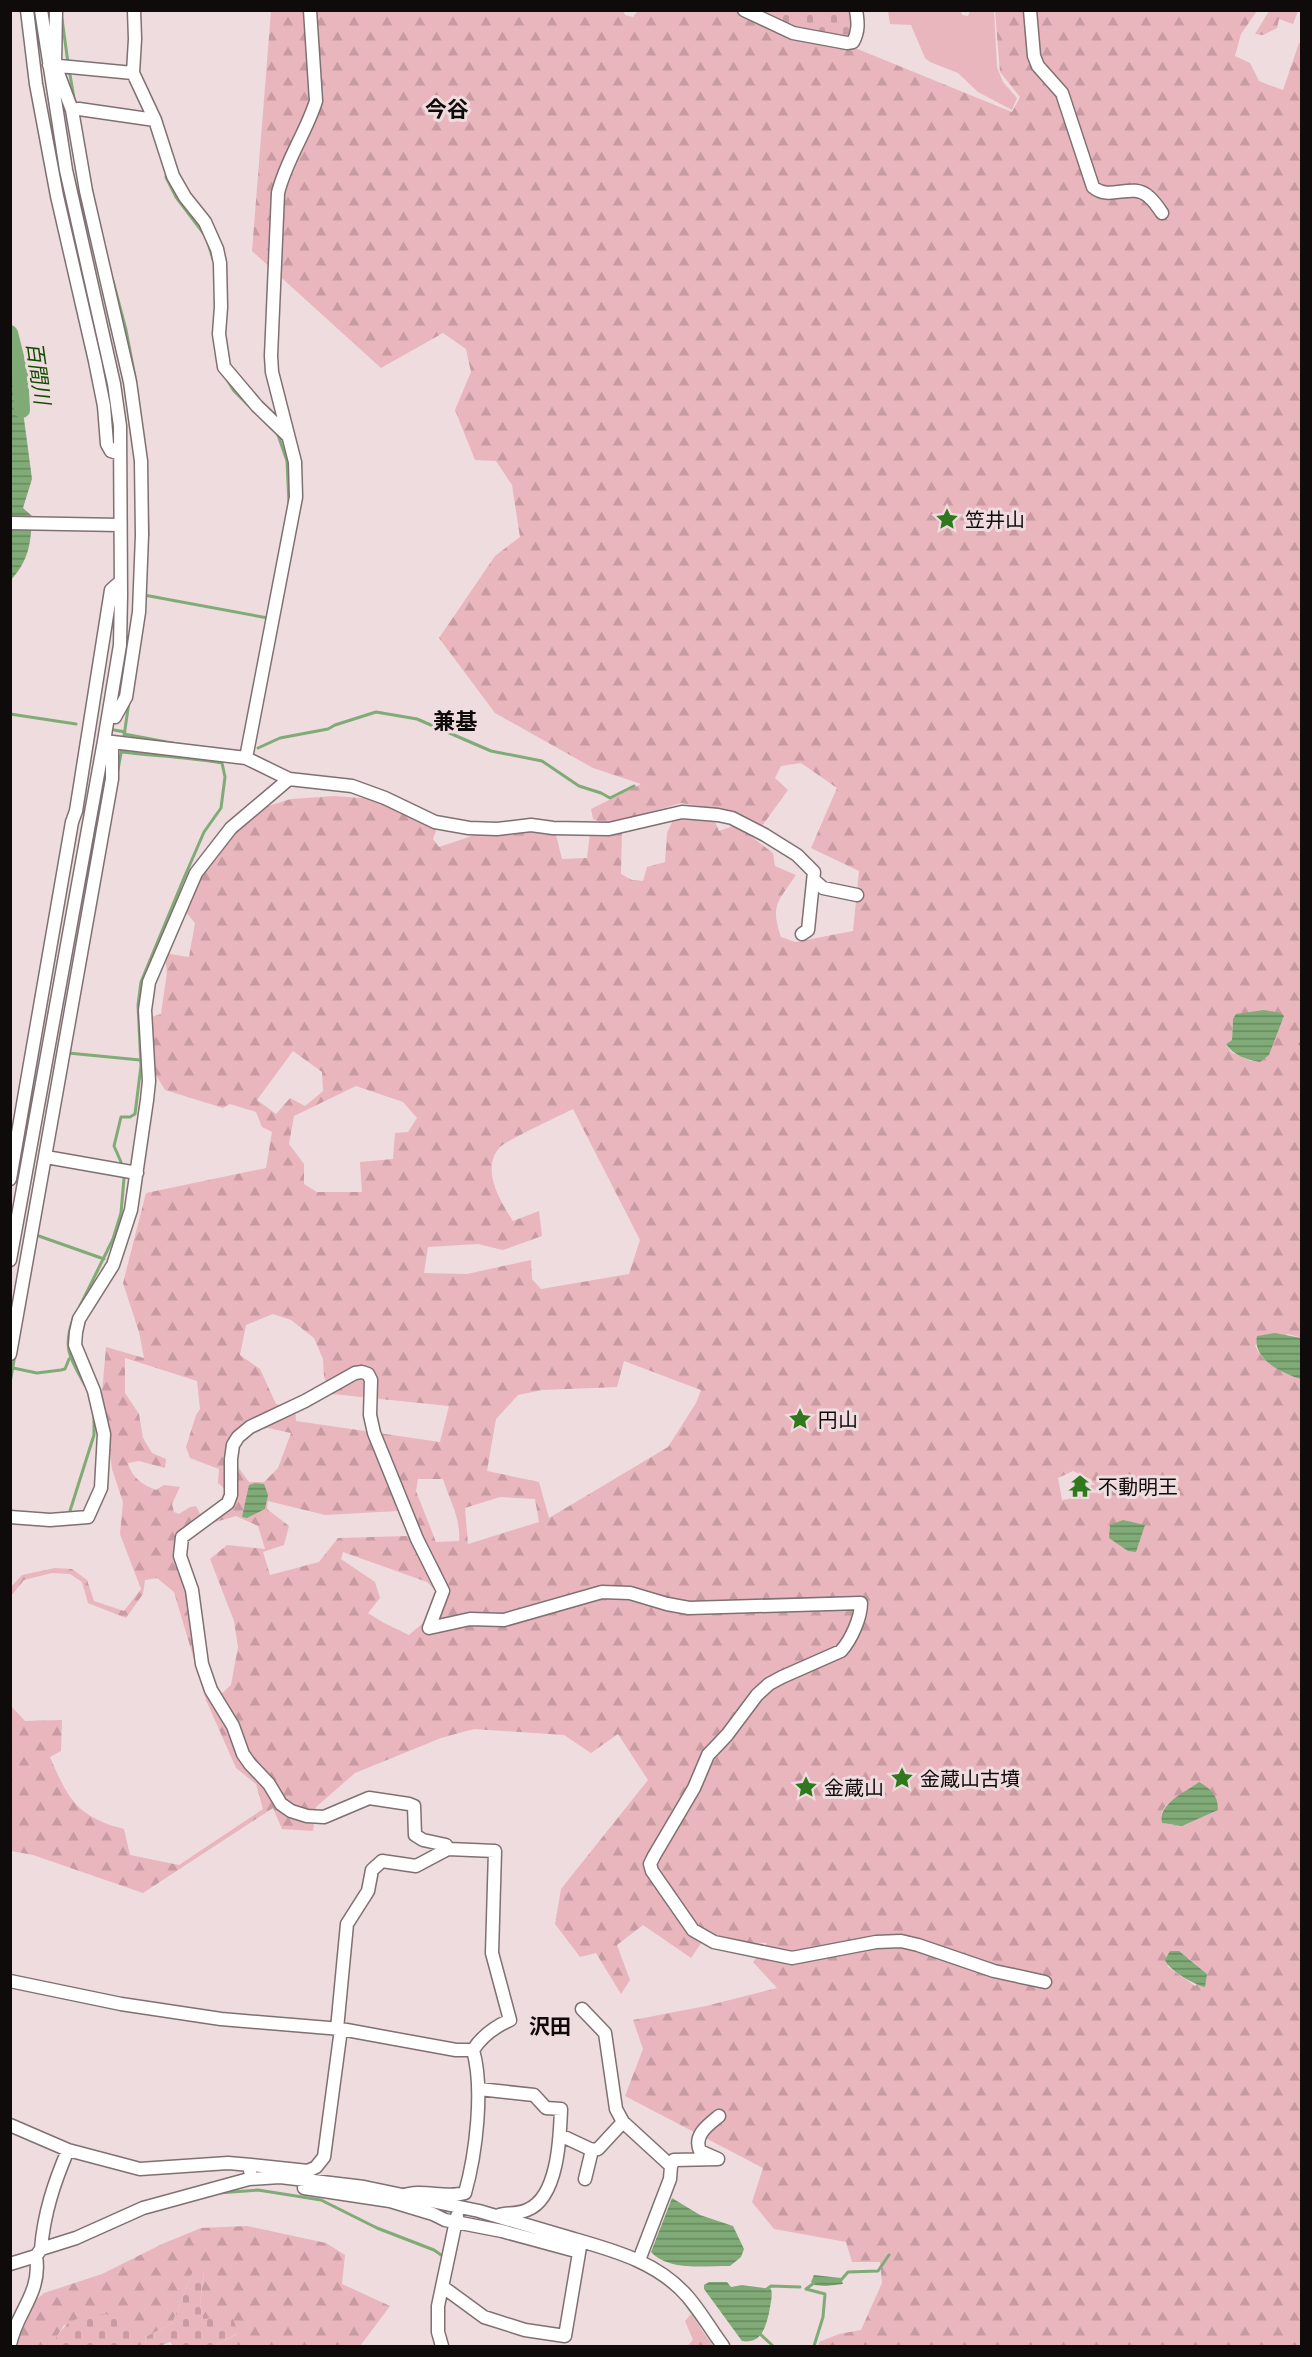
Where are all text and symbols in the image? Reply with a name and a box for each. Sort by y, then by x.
district label: 今谷 [425,95,469,123]
water label: 百間川 [22,340,57,408]
place icon: 笠井山 [934,506,960,532]
place label: 笠井山 [965,507,1025,532]
district label: 兼基 [433,707,477,735]
place icon: 円山 [787,1406,813,1432]
place label: 円山 [818,1407,858,1432]
temple icon: 不動明王 [1067,1473,1093,1499]
place label: 不動明王 [1098,1474,1178,1499]
place icon: 金蔵山古墳 [889,1765,915,1791]
place label: 金蔵山古墳 [920,1766,1020,1791]
place icon: 金蔵山 [793,1774,819,1800]
place label: 金蔵山 [824,1775,884,1800]
district label: 沢田 [529,2013,571,2039]

